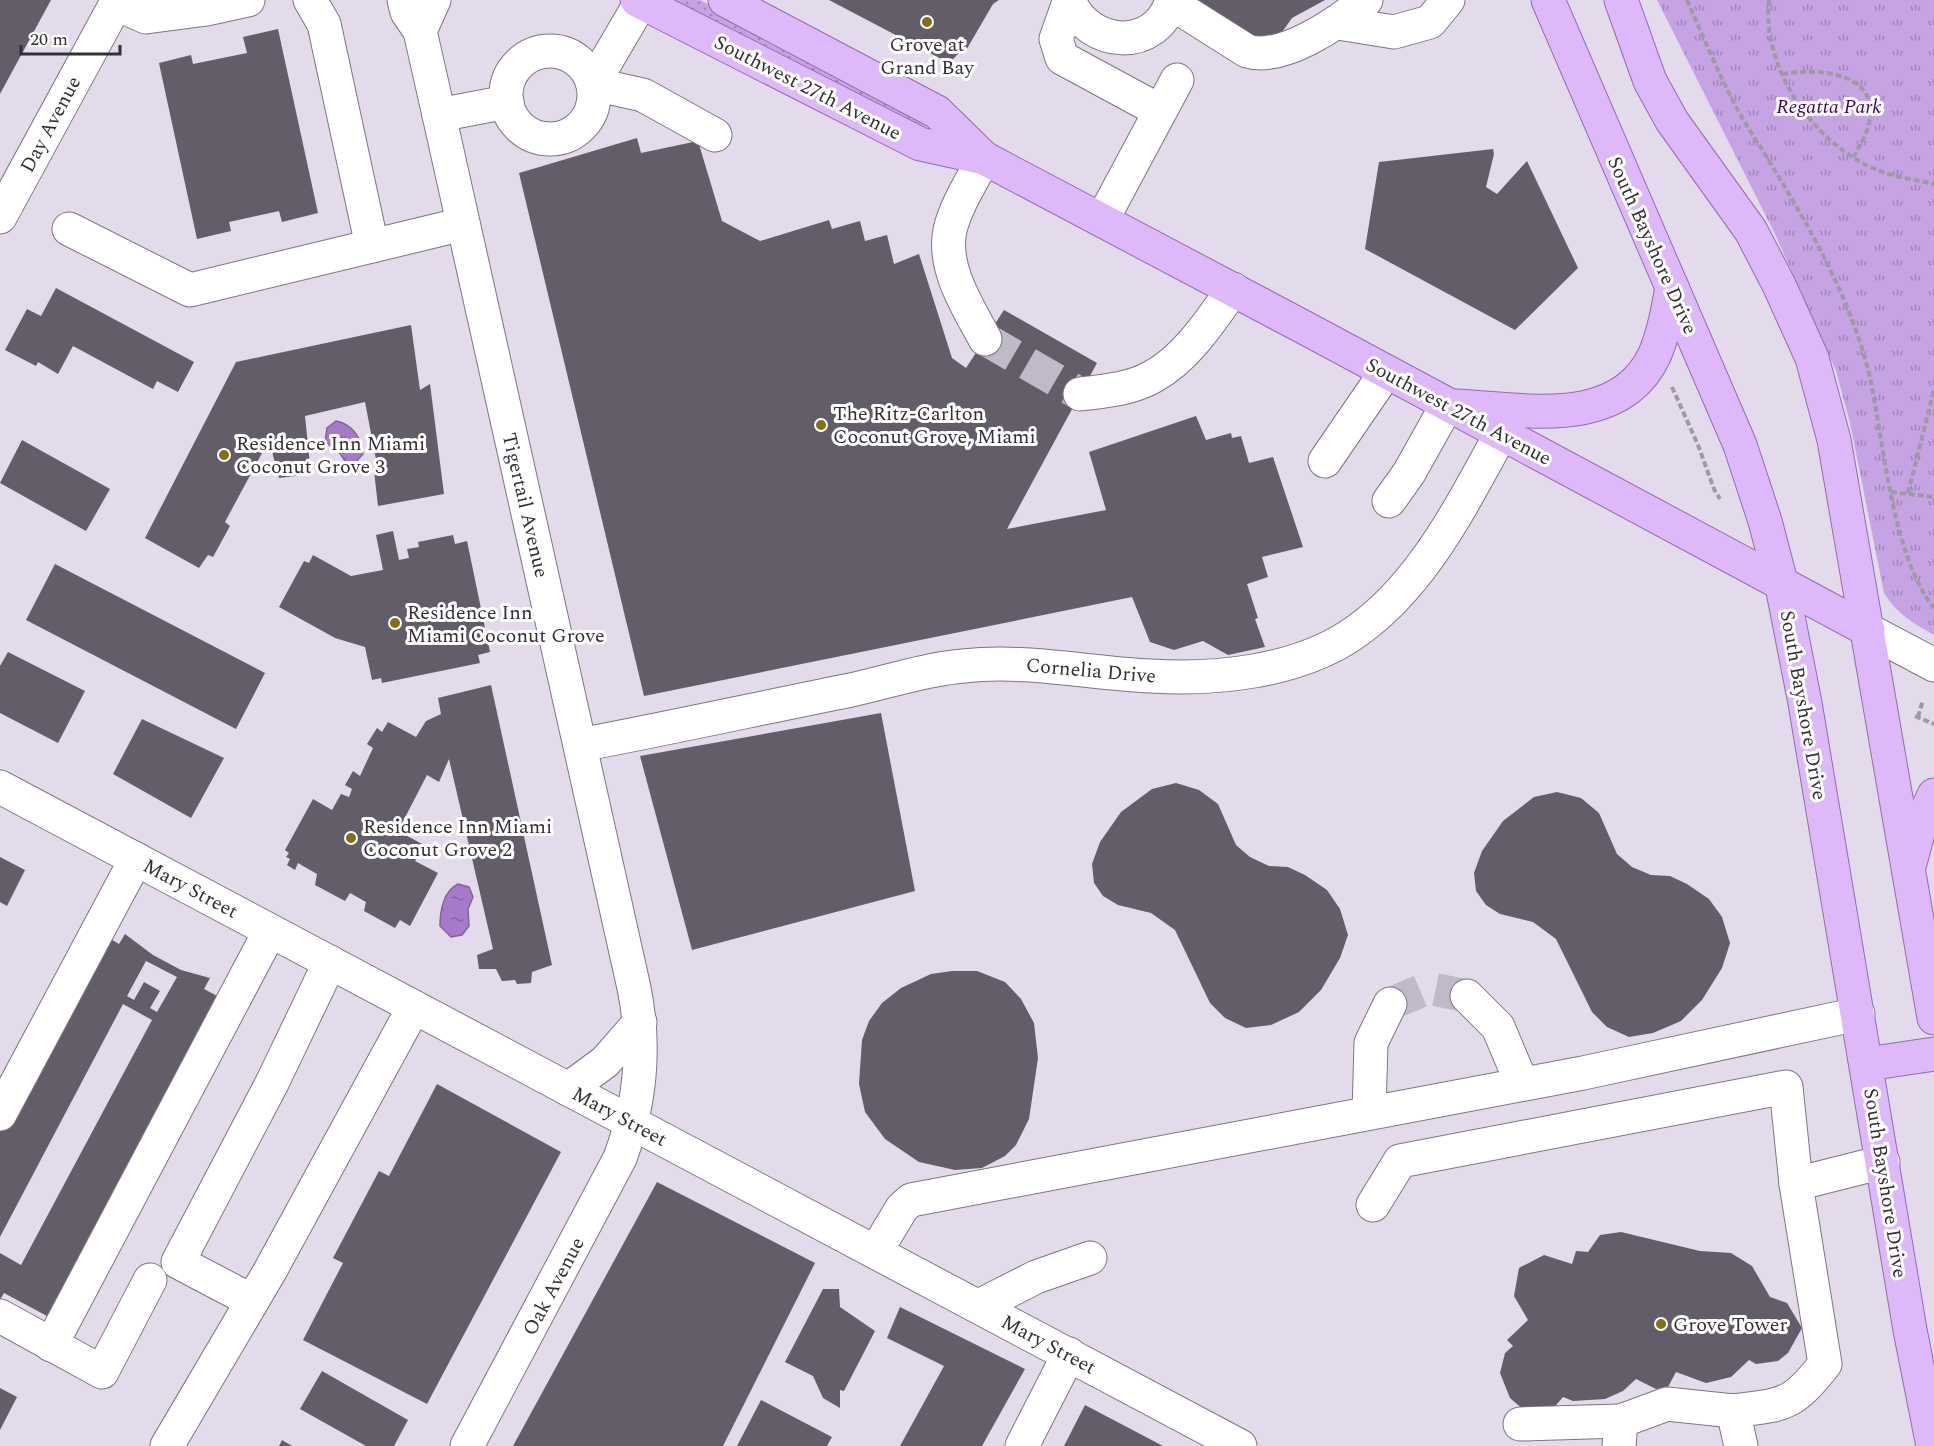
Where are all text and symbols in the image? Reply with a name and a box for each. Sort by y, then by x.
marker: Grove at Grand Bay [920,15,934,29]
scale bar [21,18,120,56]
text: 20 m [30,26,68,53]
street label: Southwest 27th Avenue [709,28,906,148]
place label: Grove at Grand Bay [880,30,975,83]
street label: Day Avenue [13,71,89,178]
park label: Regatta Park [1776,92,1882,122]
street label: South Bayshore Drive [1599,152,1705,339]
street label: Southwest 27th Avenue [1360,350,1557,474]
place label: The Ritz-Carlton Coconut Grove, Miami [833,399,1036,452]
marker: The Ritz-Carlton Coconut Grove, Miami [814,418,828,432]
place label: Residence Inn Miami Coconut Grove 3 [236,429,425,482]
street label: Tigertail Avenue [494,430,556,581]
marker: Residence Inn Miami Coconut Grove 3 [217,448,231,462]
place label: Residence Inn Miami Coconut Grove [407,598,605,651]
street label: South Bayshore Drive [1772,608,1834,802]
marker: Residence Inn Miami Coconut Grove [388,616,402,630]
street label: Cornelia Drive [1025,650,1157,692]
place label: Residence Inn Miami Coconut Grove 2 [363,812,552,865]
marker: Residence Inn Miami Coconut Grove 2 [344,831,358,845]
street label: Mary Street [138,851,243,927]
street label: Mary Street [567,1079,672,1155]
street label: South Bayshore Drive [1855,1086,1915,1280]
street label: Oak Avenue [515,1232,592,1341]
street label: Mary Street [996,1307,1101,1383]
place label: Grove Tower [1673,1310,1787,1340]
marker: Grove Tower [1654,1317,1668,1331]

